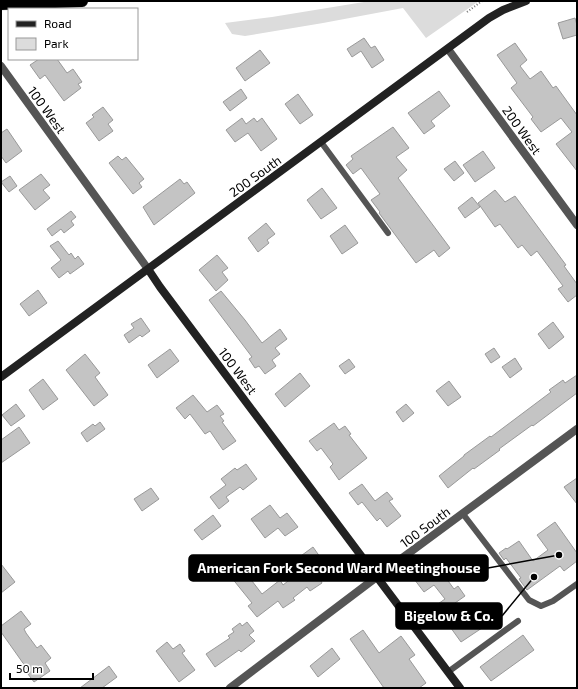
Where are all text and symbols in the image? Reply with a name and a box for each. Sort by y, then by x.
legend [8,8,138,60]
text: Road [44,16,72,30]
text: Park [44,36,69,50]
street label: 100 West [25,83,69,137]
street label: 200 West [499,103,545,158]
street label: 200 South [226,152,284,200]
street label: 100 West [215,345,261,397]
street label: 100 South [397,503,453,551]
callout: American Fork Second Ward Meetinghouse [189,555,488,581]
text: American Fork Second Ward Meetinghouse [197,559,481,576]
callout: Bigelow & Co. [396,603,502,629]
text: Bigelow & Co. [404,607,494,624]
scale bar [10,655,93,681]
text: 50 m [16,661,43,675]

